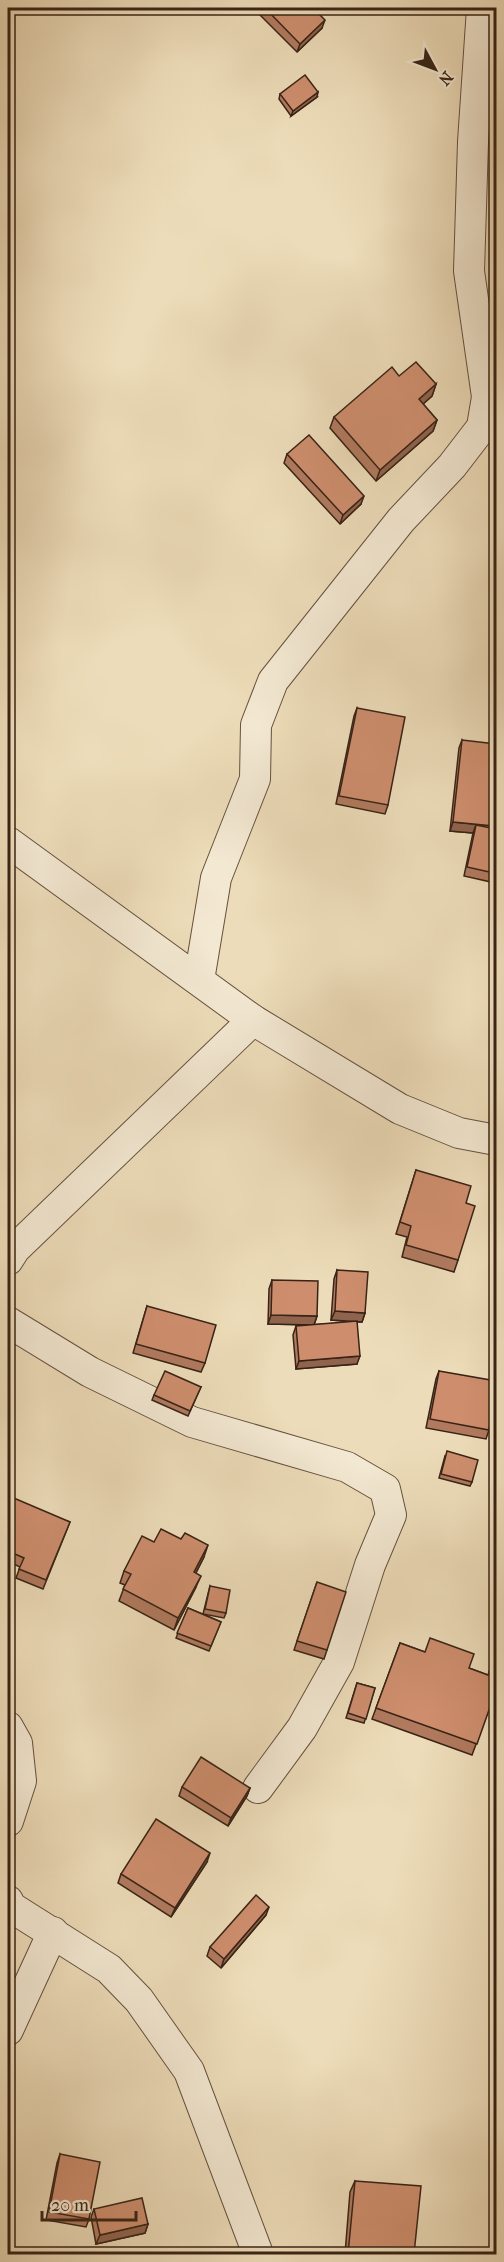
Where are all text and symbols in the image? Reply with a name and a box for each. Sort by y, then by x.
north arrow [405,39,465,99]
text: N [434,68,457,90]
scale bar [42,2184,136,2222]
text: 20 m [51,2195,89,2216]

